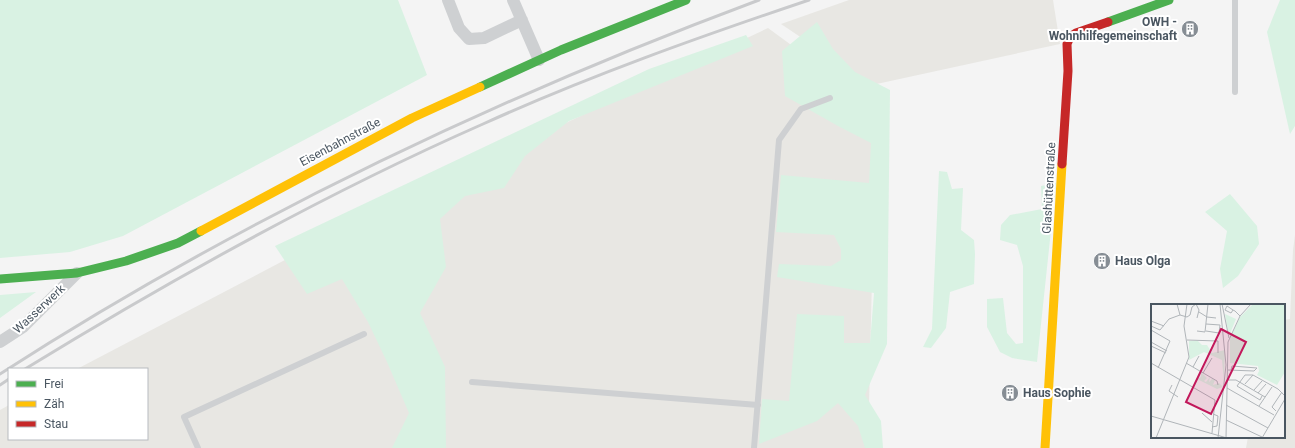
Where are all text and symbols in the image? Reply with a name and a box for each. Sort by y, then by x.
place label: OWH - Wohnhilfegemeinschaft [1049,15,1177,43]
building icon: OWH - Wohnhilfegemeinschaft [1180,19,1200,39]
street label: Eisenbahnstraße [297,115,383,169]
street label: Glashüttenstraße [1040,142,1058,234]
building icon: Haus Olga [1092,251,1112,271]
place label: Haus Olga [1115,254,1171,268]
street label: Wasserwerk [10,281,68,336]
inset map [1151,304,1285,438]
legend [8,368,148,440]
text: Frei [44,377,64,391]
building icon: Haus Sophie [1000,383,1020,403]
place label: Haus Sophie [1023,386,1092,400]
text: Zäh [44,397,64,411]
text: Stau [44,417,68,431]

